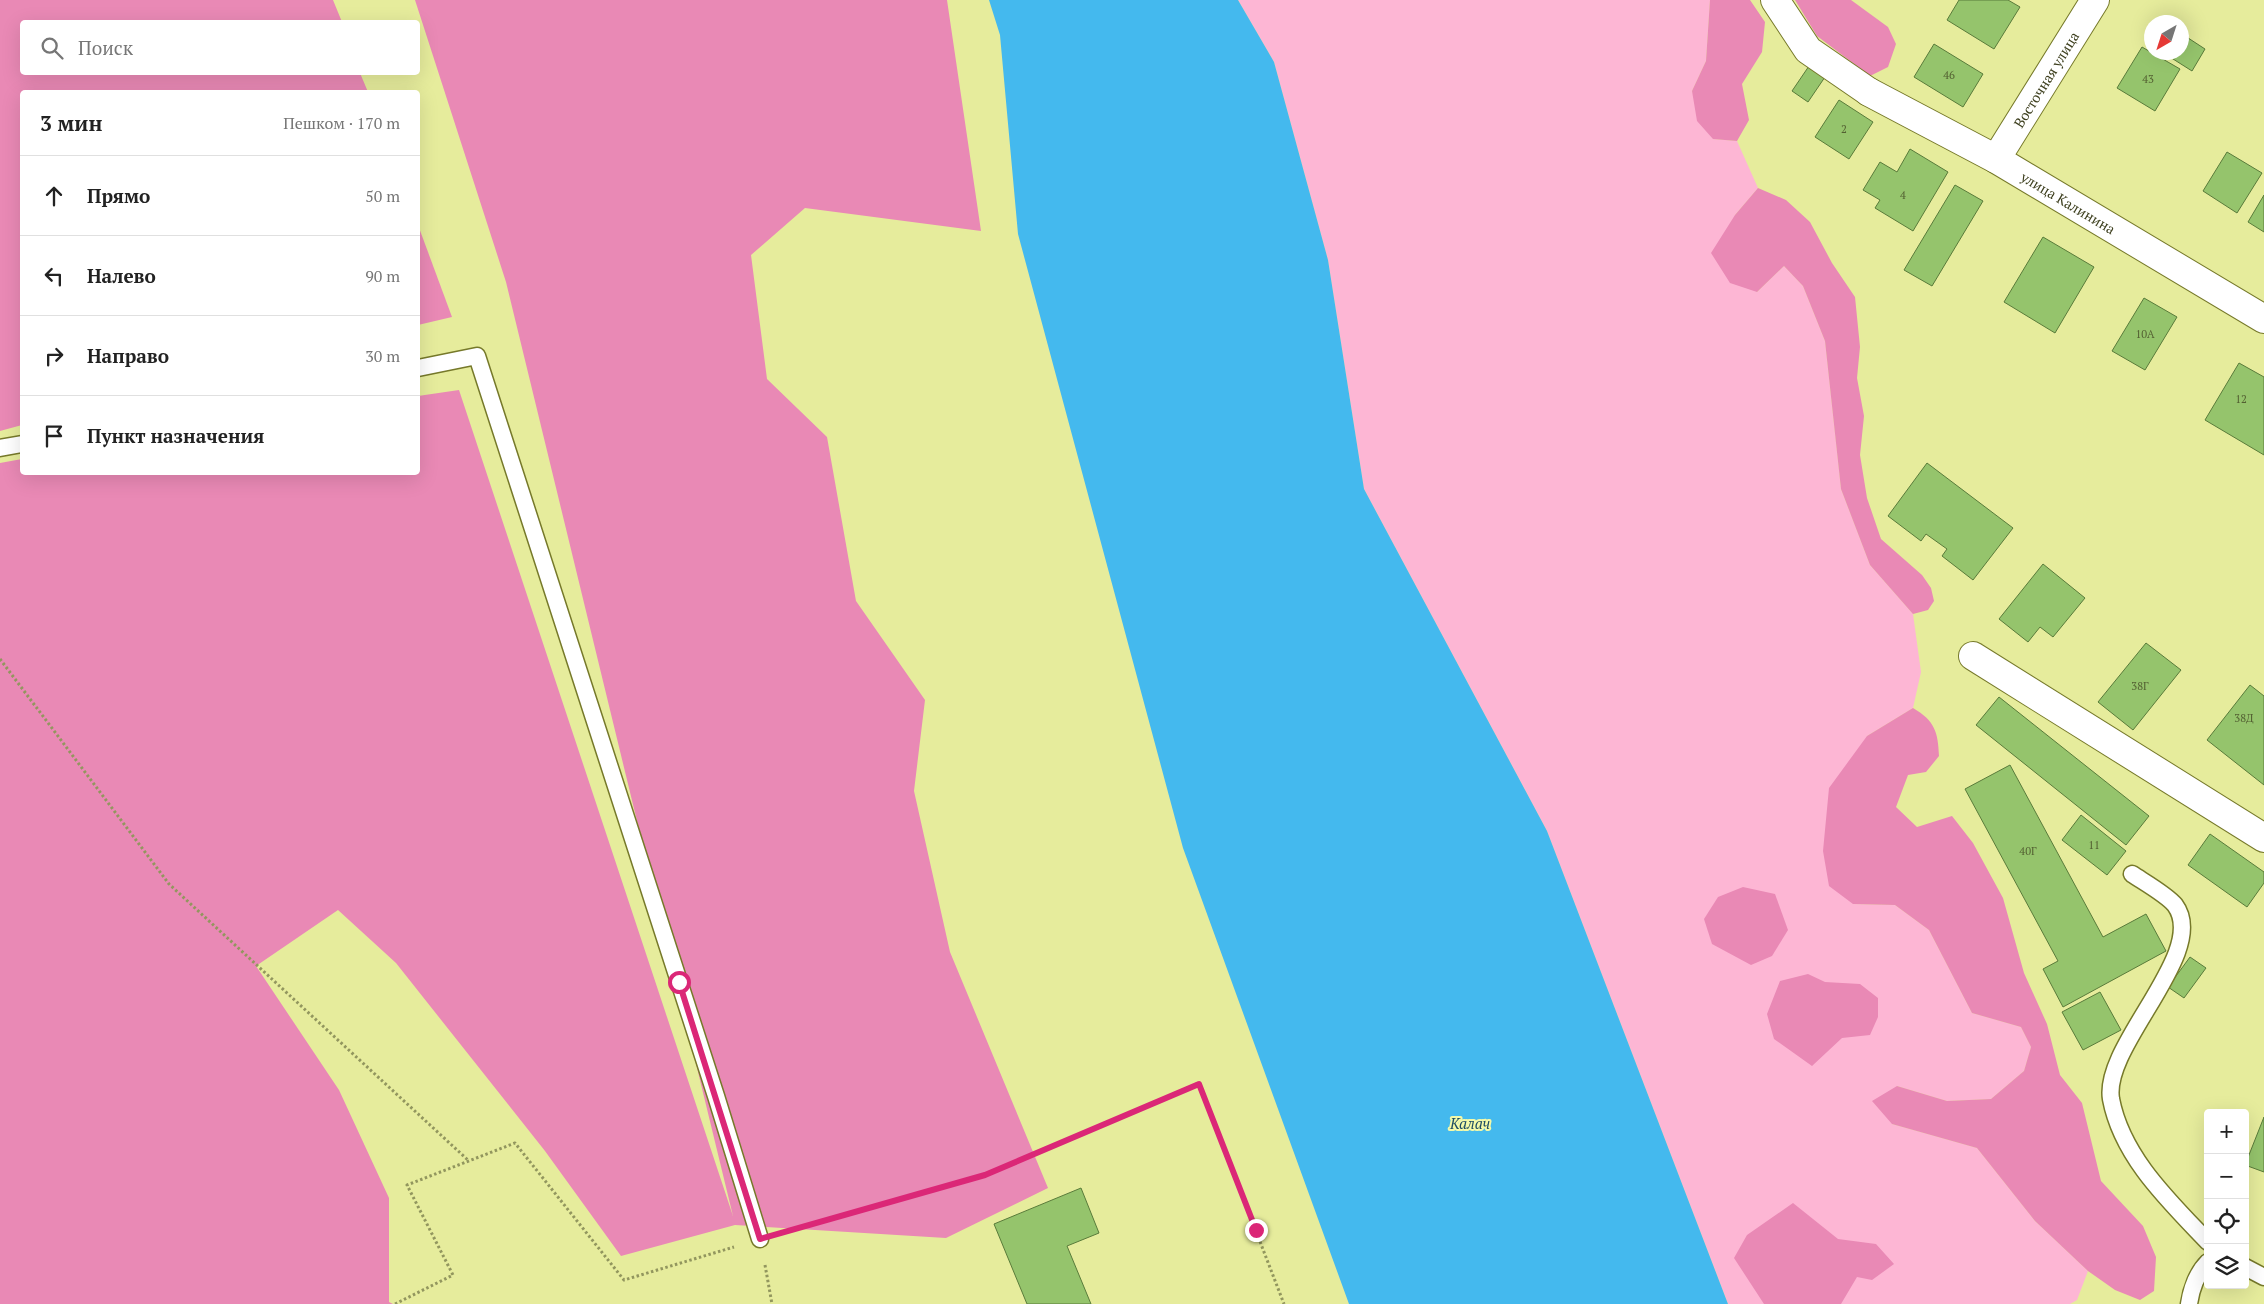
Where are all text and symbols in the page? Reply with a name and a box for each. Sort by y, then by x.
north arrow [2144,15,2189,60]
search box [20,20,420,75]
street label: Восточная улица [2009,27,2083,131]
icon: search [38,34,66,62]
text: Поиск [78,35,133,60]
house number: 46 [1943,68,1955,82]
house number: 43 [2142,72,2154,86]
text: 3 мин [40,109,102,137]
text: Пешком · 170 m [283,112,400,134]
house number: 2 [1841,122,1847,136]
street label: улица Калинина [2017,166,2119,238]
icon: ahead [40,182,68,210]
text: Прямо [87,183,150,208]
text: 50 m [365,185,400,207]
house number: 4 [1900,188,1906,202]
icon: left [40,262,68,290]
text: Налево [87,263,156,288]
text: 90 m [365,265,400,287]
house number: 10А [2135,327,2155,341]
icon: right [40,342,68,370]
text: Направо [87,343,169,368]
text: 30 m [365,345,400,367]
house number: 12 [2235,392,2247,406]
icon: arrive [40,422,68,450]
text: Пункт назначения [87,423,264,448]
house number: 38Г [2131,679,2149,693]
house number: 38Д [2234,711,2254,725]
house number: 11 [2088,838,2100,852]
house number: 40Г [2019,844,2037,858]
route start [668,971,691,994]
map controls [2204,1109,2249,1289]
button: + [2204,1109,2249,1154]
water label: Калач [1449,1113,1490,1133]
button: − [2204,1154,2249,1199]
button: locate [2204,1199,2249,1244]
route end [1245,1219,1268,1242]
button: layers [2204,1244,2249,1289]

